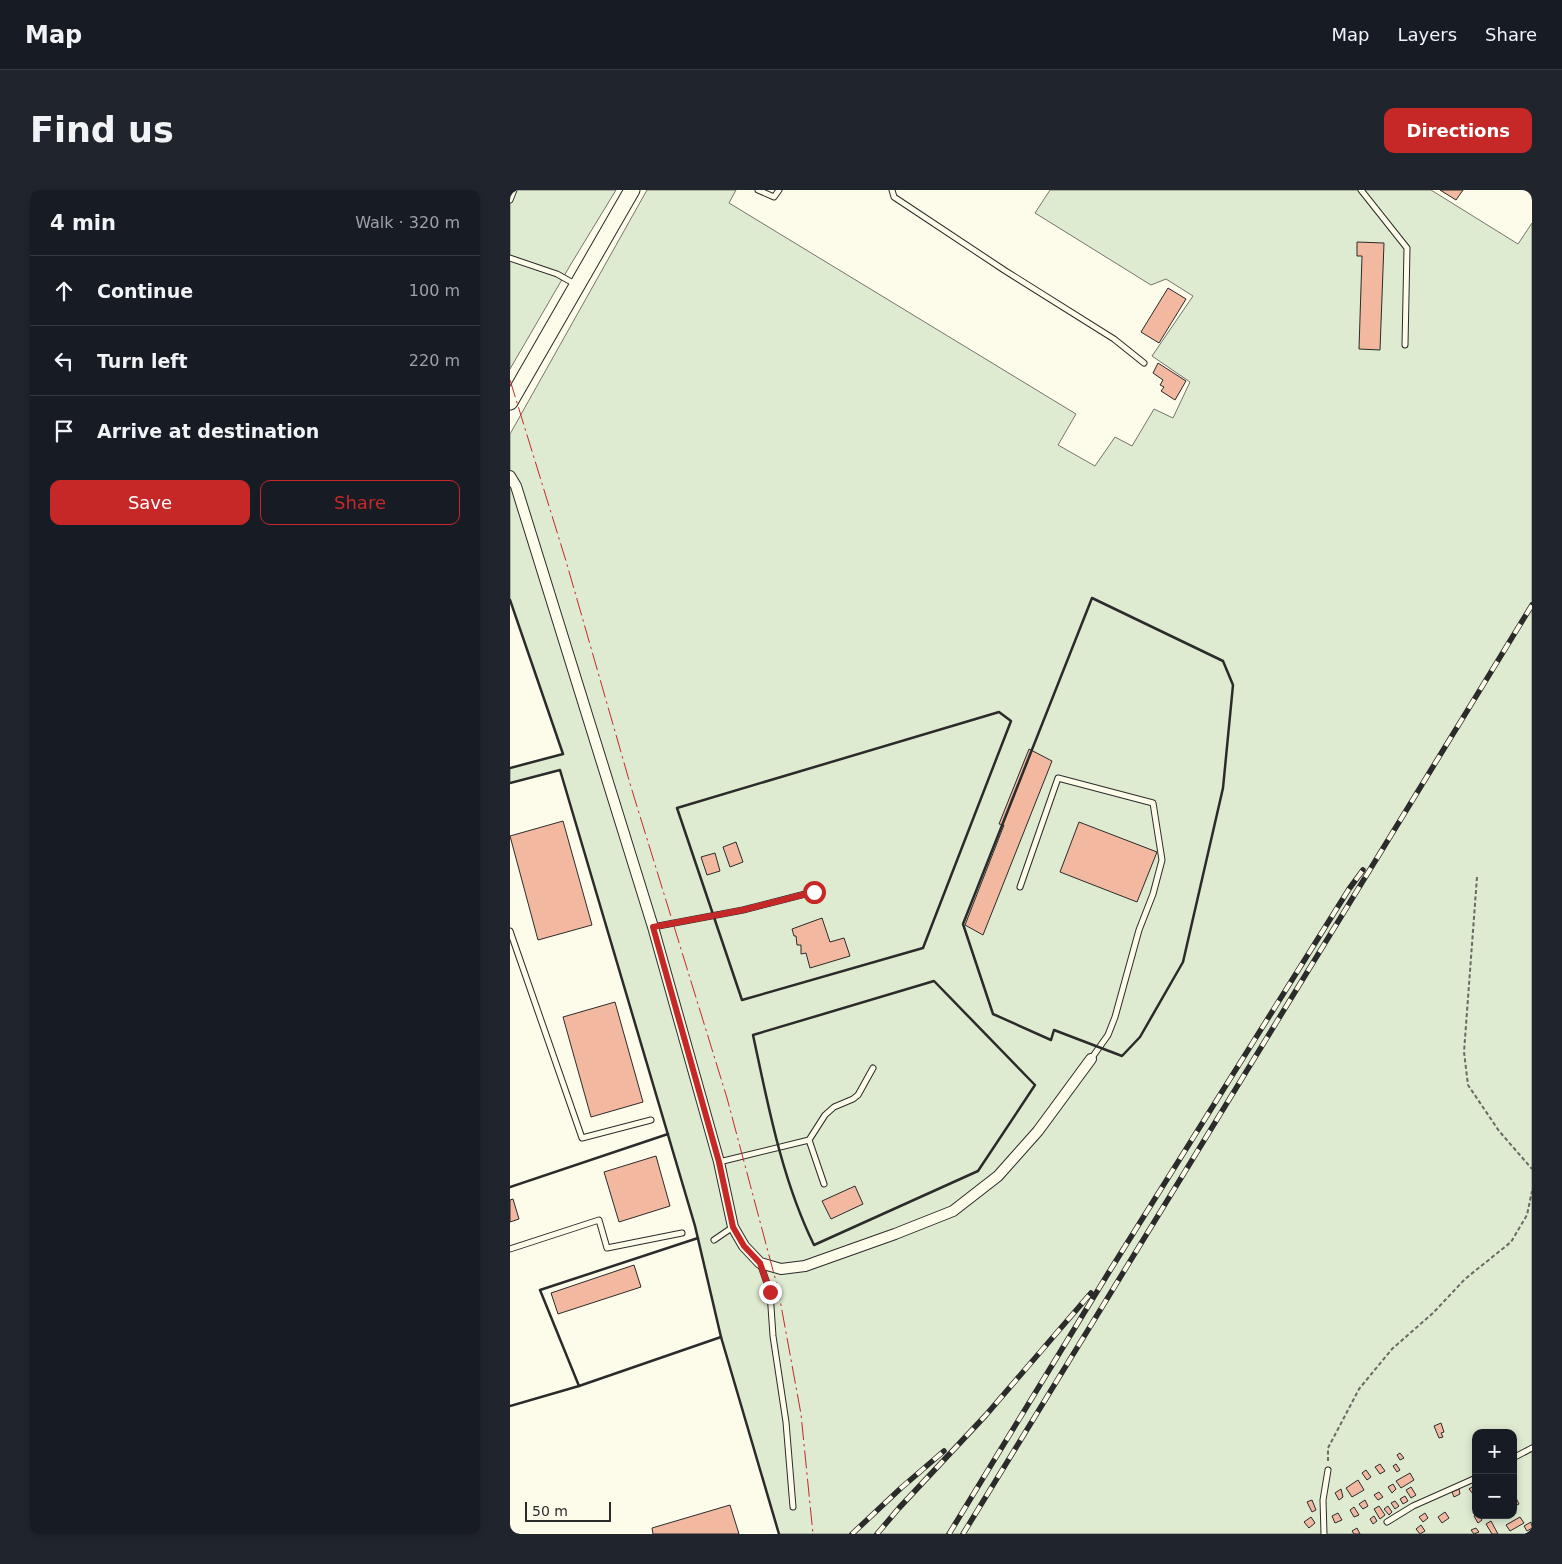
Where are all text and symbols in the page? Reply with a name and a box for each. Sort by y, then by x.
text: Map [25,21,82,49]
text: Map [1331,24,1369,45]
text: Layers [1397,24,1457,45]
text: Share [1485,24,1537,45]
button: Directions [1384,108,1532,153]
text: Find us [30,110,174,150]
text: 4 min [50,211,116,235]
text: Walk · 320 m [355,213,460,232]
icon: ahead [50,277,78,305]
text: Continue [97,280,193,302]
text: 100 m [409,281,460,300]
icon: left [50,347,78,375]
text: Turn left [97,350,188,372]
text: 220 m [409,351,460,370]
icon: arrive [50,417,78,445]
text: Arrive at destination [97,420,319,442]
button: Save [50,480,250,525]
button: Share [260,480,460,525]
route start [803,881,826,904]
route end [759,1281,782,1304]
map controls [1472,1429,1517,1519]
button: + [1472,1429,1517,1474]
button: − [1472,1474,1517,1519]
scale bar [525,1499,611,1522]
text: 50 m [532,1503,568,1519]

